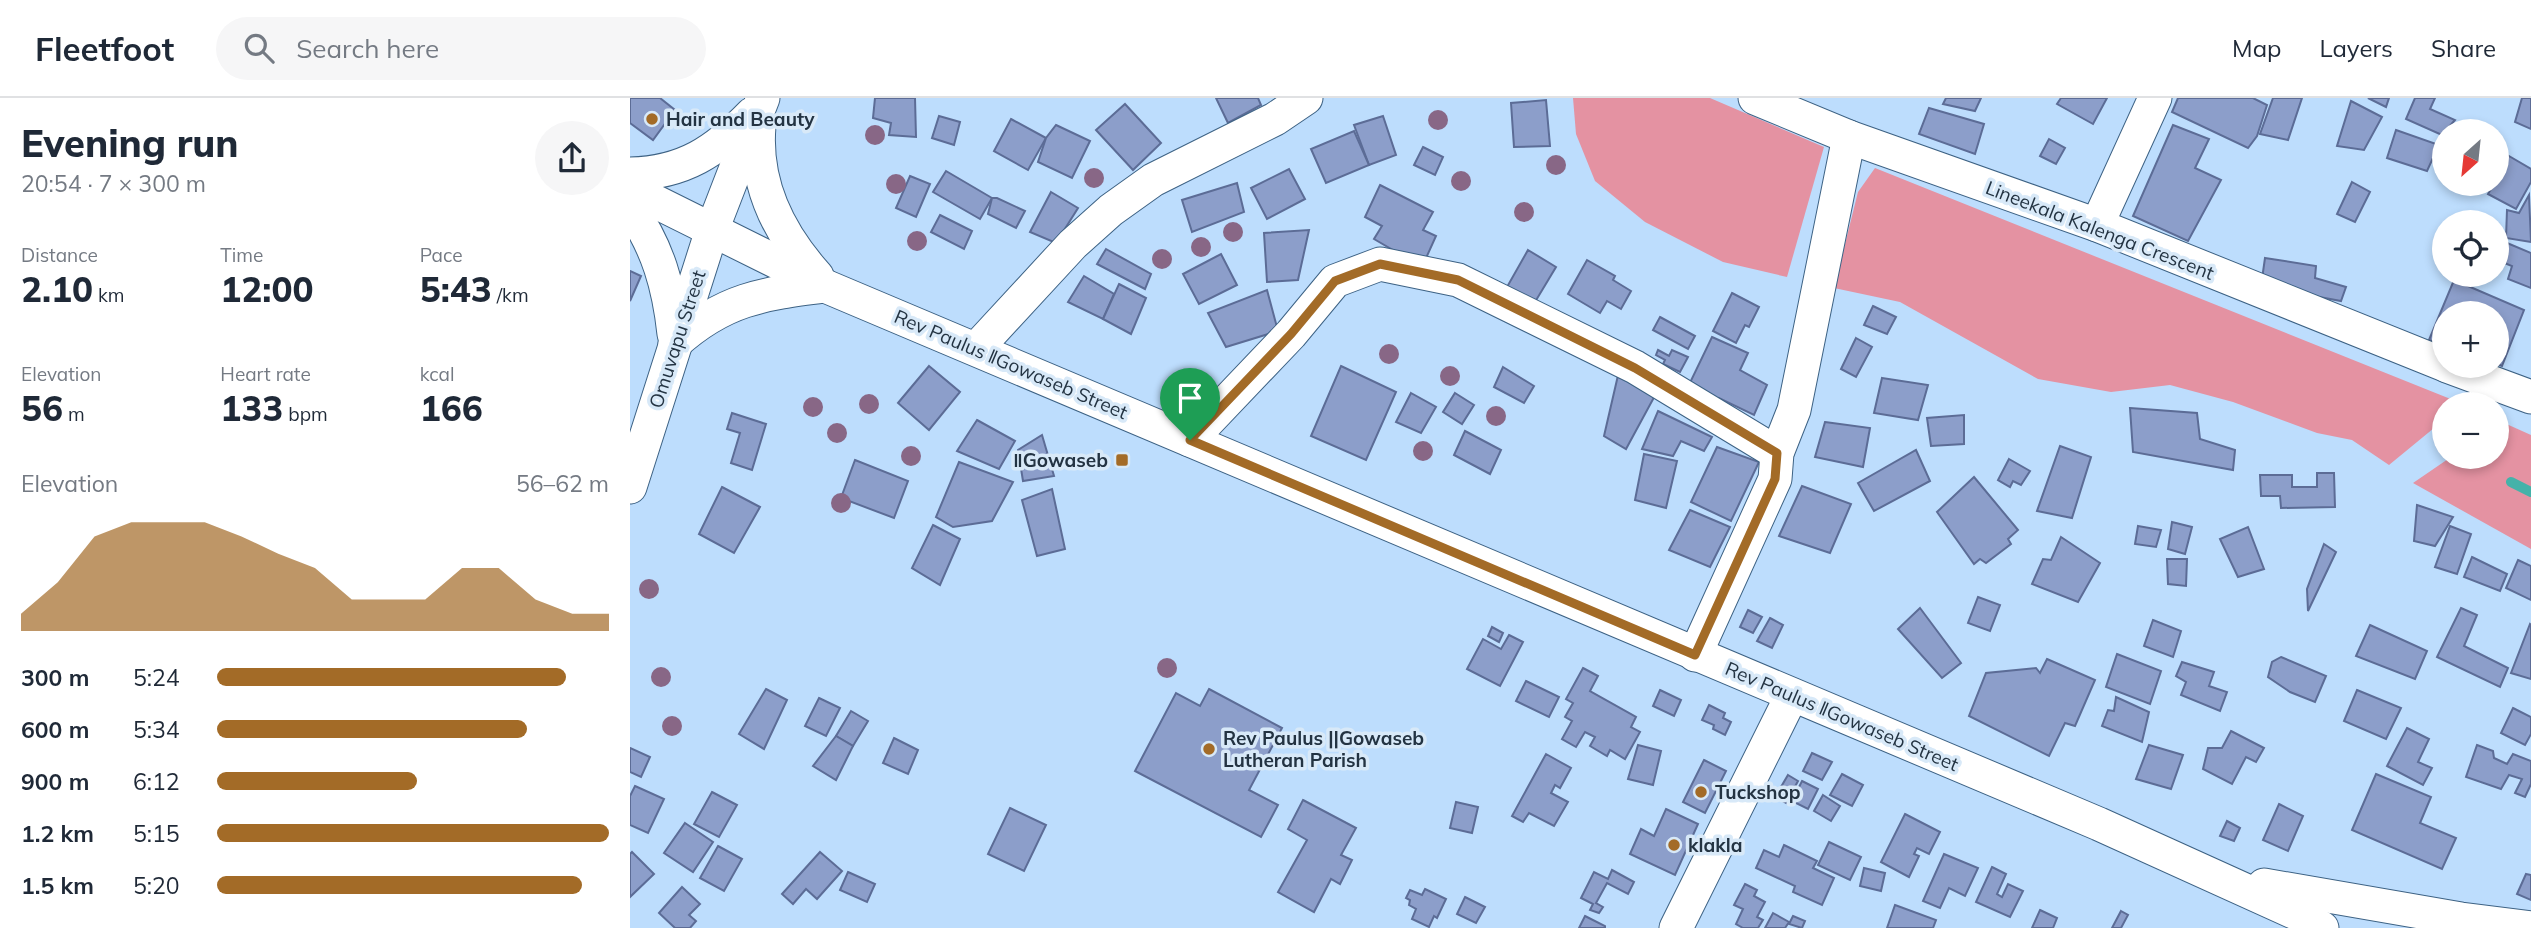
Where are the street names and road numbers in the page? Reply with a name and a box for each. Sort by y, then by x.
street label: Lineekala Kalenga Crescent [1982,175,2218,285]
street label: Omuvapu Street [643,267,711,411]
street label: Rev Paulus ǁGowaseb Street [891,304,1132,424]
street label: Rev Paulus ǁGowaseb Street [1722,656,1963,776]

